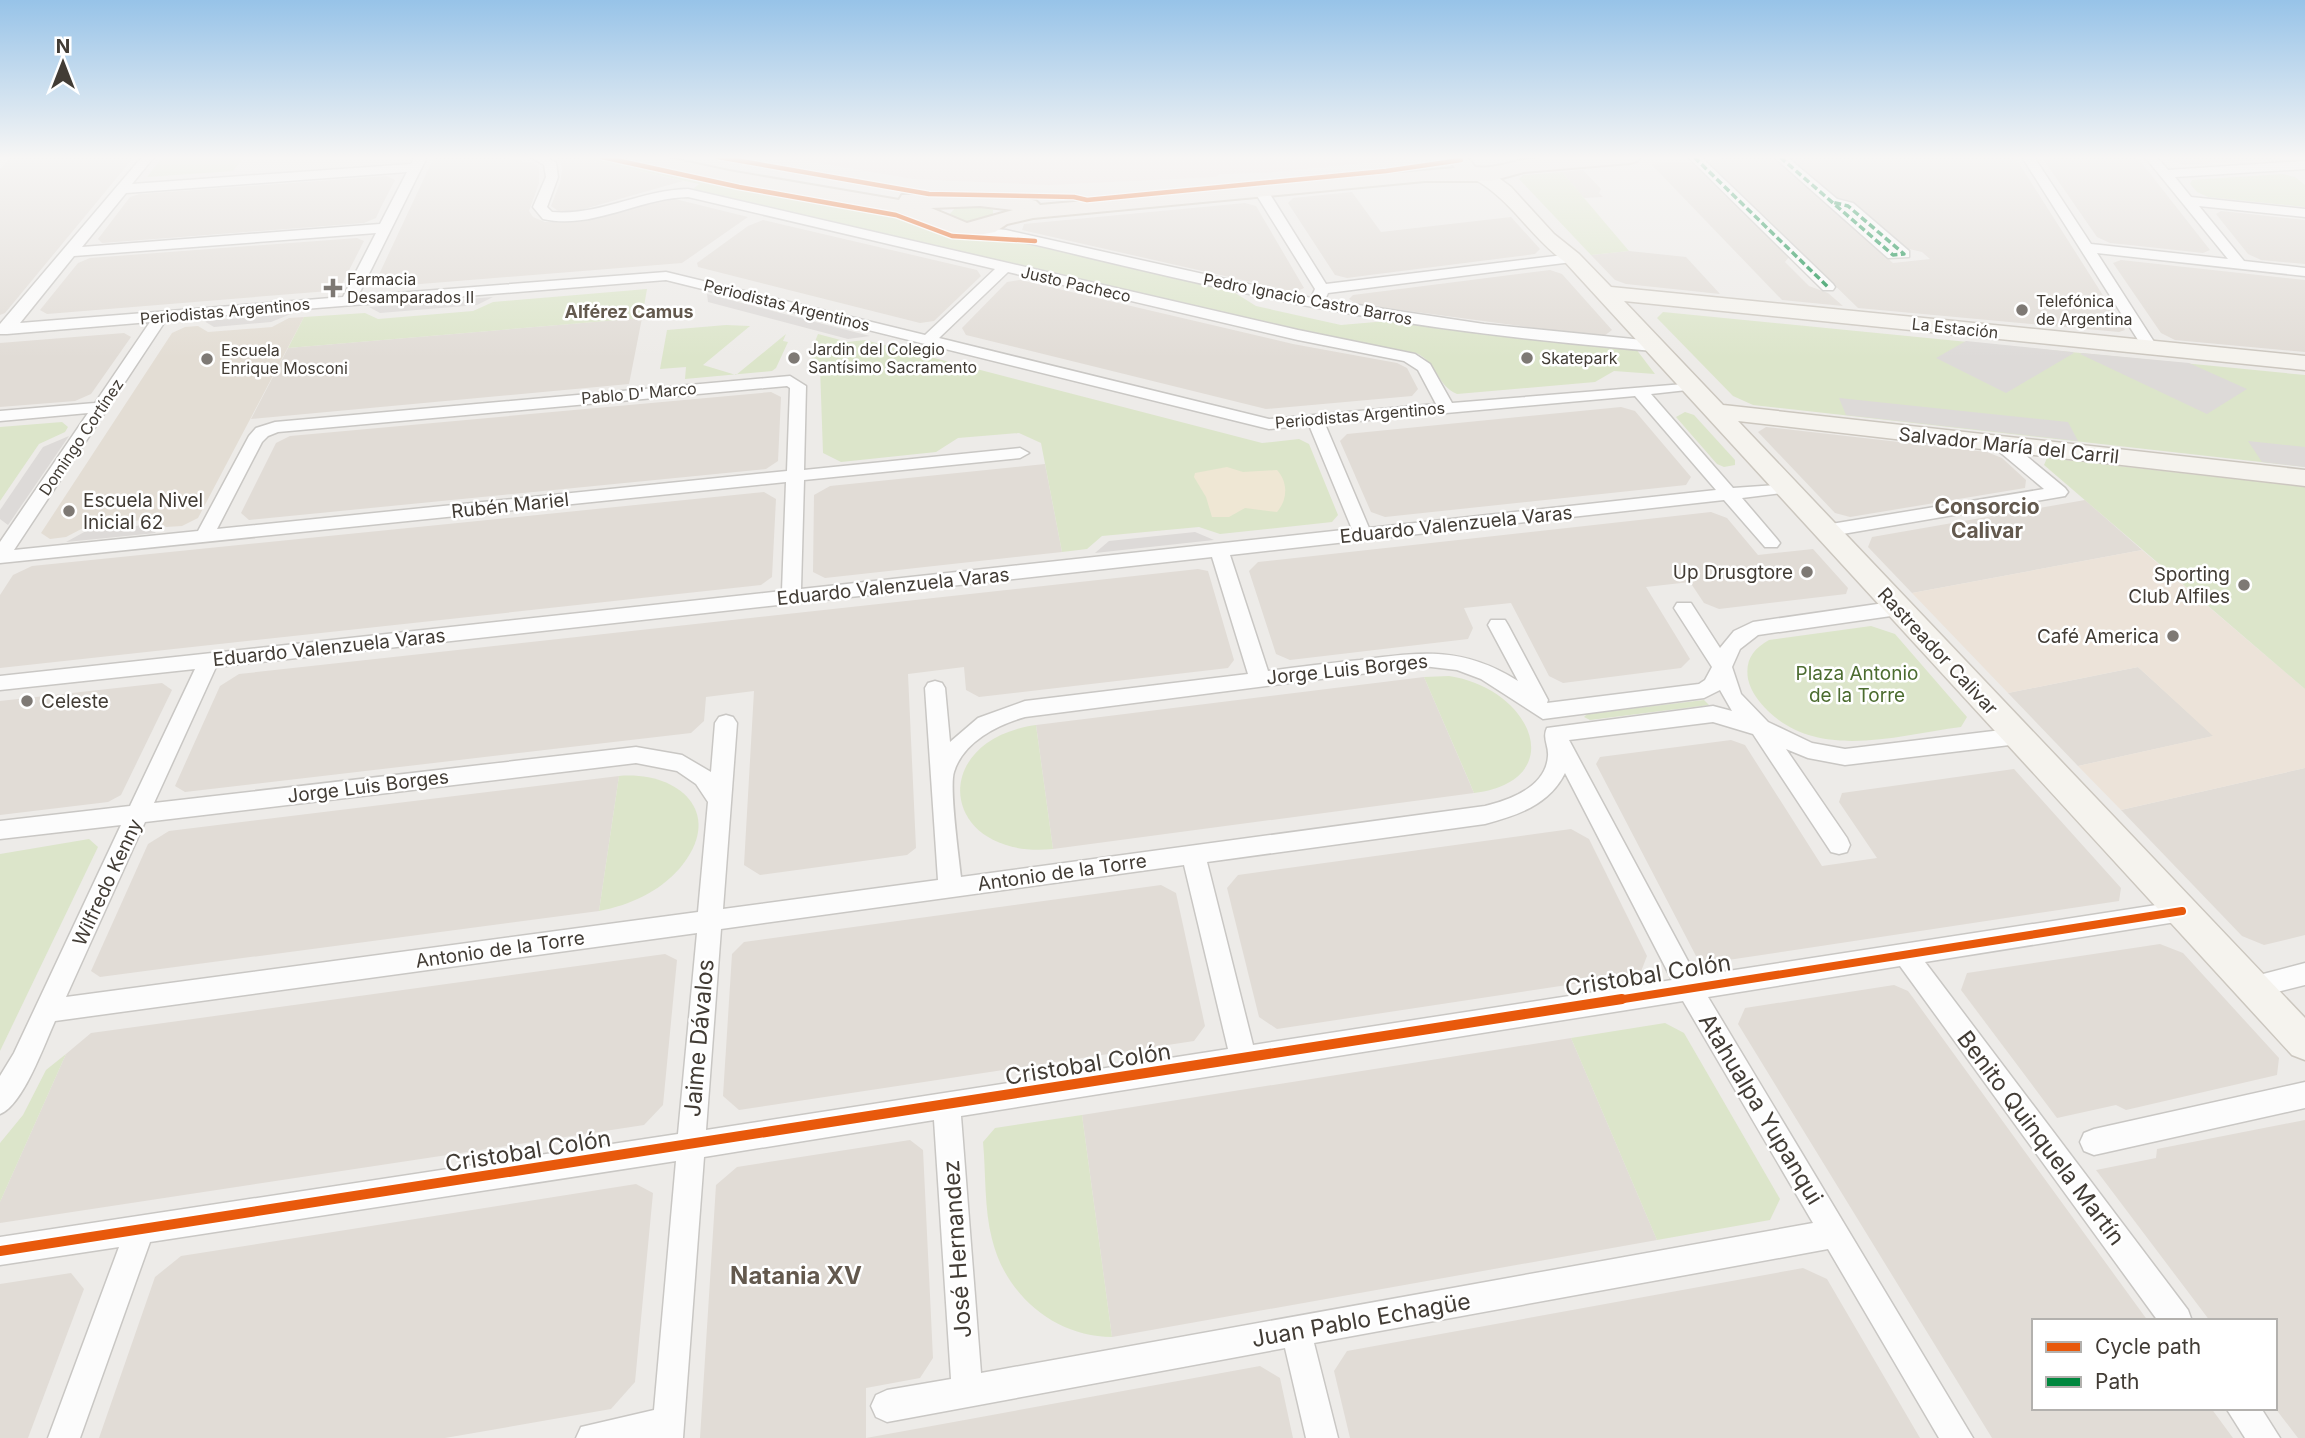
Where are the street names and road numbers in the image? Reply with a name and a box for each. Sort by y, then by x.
street label: Justo Pacheco [1019,262,1133,306]
street label: Pedro Ignacio Castro Barros [1202,269,1414,329]
street label: Periodistas Argentinos [702,275,872,335]
street label: Periodistas Argentinos [139,294,311,328]
street label: La Estación [1911,314,1999,342]
street label: Domingo Cortínez [35,375,127,499]
street label: Pablo D' Marco [580,378,698,408]
street label: Periodistas Argentinos [1274,398,1446,432]
street label: Salvador María del Carril [1898,422,2120,469]
street label: Rubén Mariel [450,488,570,523]
street label: Eduardo Valenzuela Varas [1339,501,1574,548]
street label: Eduardo Valenzuela Varas [776,563,1011,610]
street label: Rastreador Calivar [1873,583,2002,720]
street label: Eduardo Valenzuela Varas [212,624,447,671]
street label: Jorge Luis Borges [1265,650,1429,689]
street label: Jorge Luis Borges [286,765,450,808]
street label: Wilfredo Kenny [68,815,147,949]
street label: Antonio de la Torre [976,849,1148,896]
street label: Antonio de la Torre [414,926,586,973]
street label: Cristobal Colón [1563,948,1733,1002]
street label: Jaime Dávalos [678,958,720,1118]
street label: Atahualpa Yupanqui [1693,1008,1829,1210]
street label: Benito Quinquela Martín [1951,1025,2131,1251]
street label: Cristobal Colón [1003,1037,1173,1091]
street label: Cristobal Colón [443,1124,613,1178]
street label: José Hernandez [937,1159,977,1339]
street label: Juan Pablo Echagüe [1249,1287,1473,1353]

